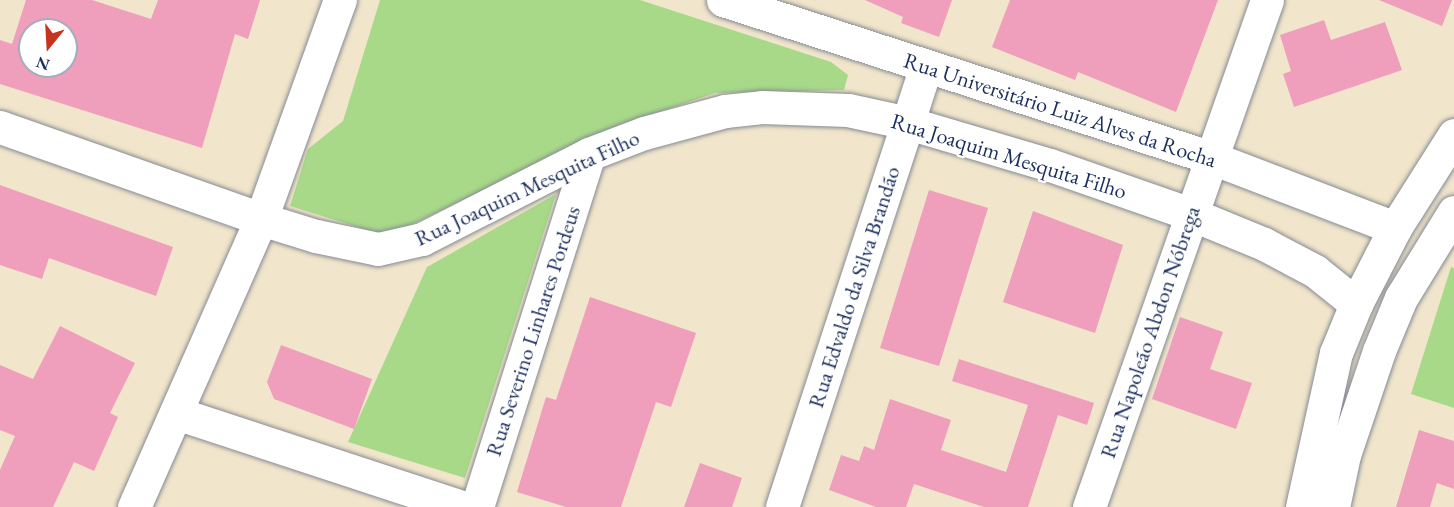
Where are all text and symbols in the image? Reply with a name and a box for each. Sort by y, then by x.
north arrow [18,18,78,78]
street label: Rua Universitário Luiz Alves da Rocha [900,47,1220,173]
text: N [34,52,52,76]
street label: Rua Joaquim Mesquita Filho [888,108,1130,204]
street label: Rua Joaquim Mesquita Filho [410,124,644,252]
street label: Rua Edvaldo da Silva Brandão [802,163,906,411]
street label: Rua Severino Linhares Pordeus [480,202,586,460]
street label: Rua Napoleão Abdon Nóbrega [1094,202,1206,462]

